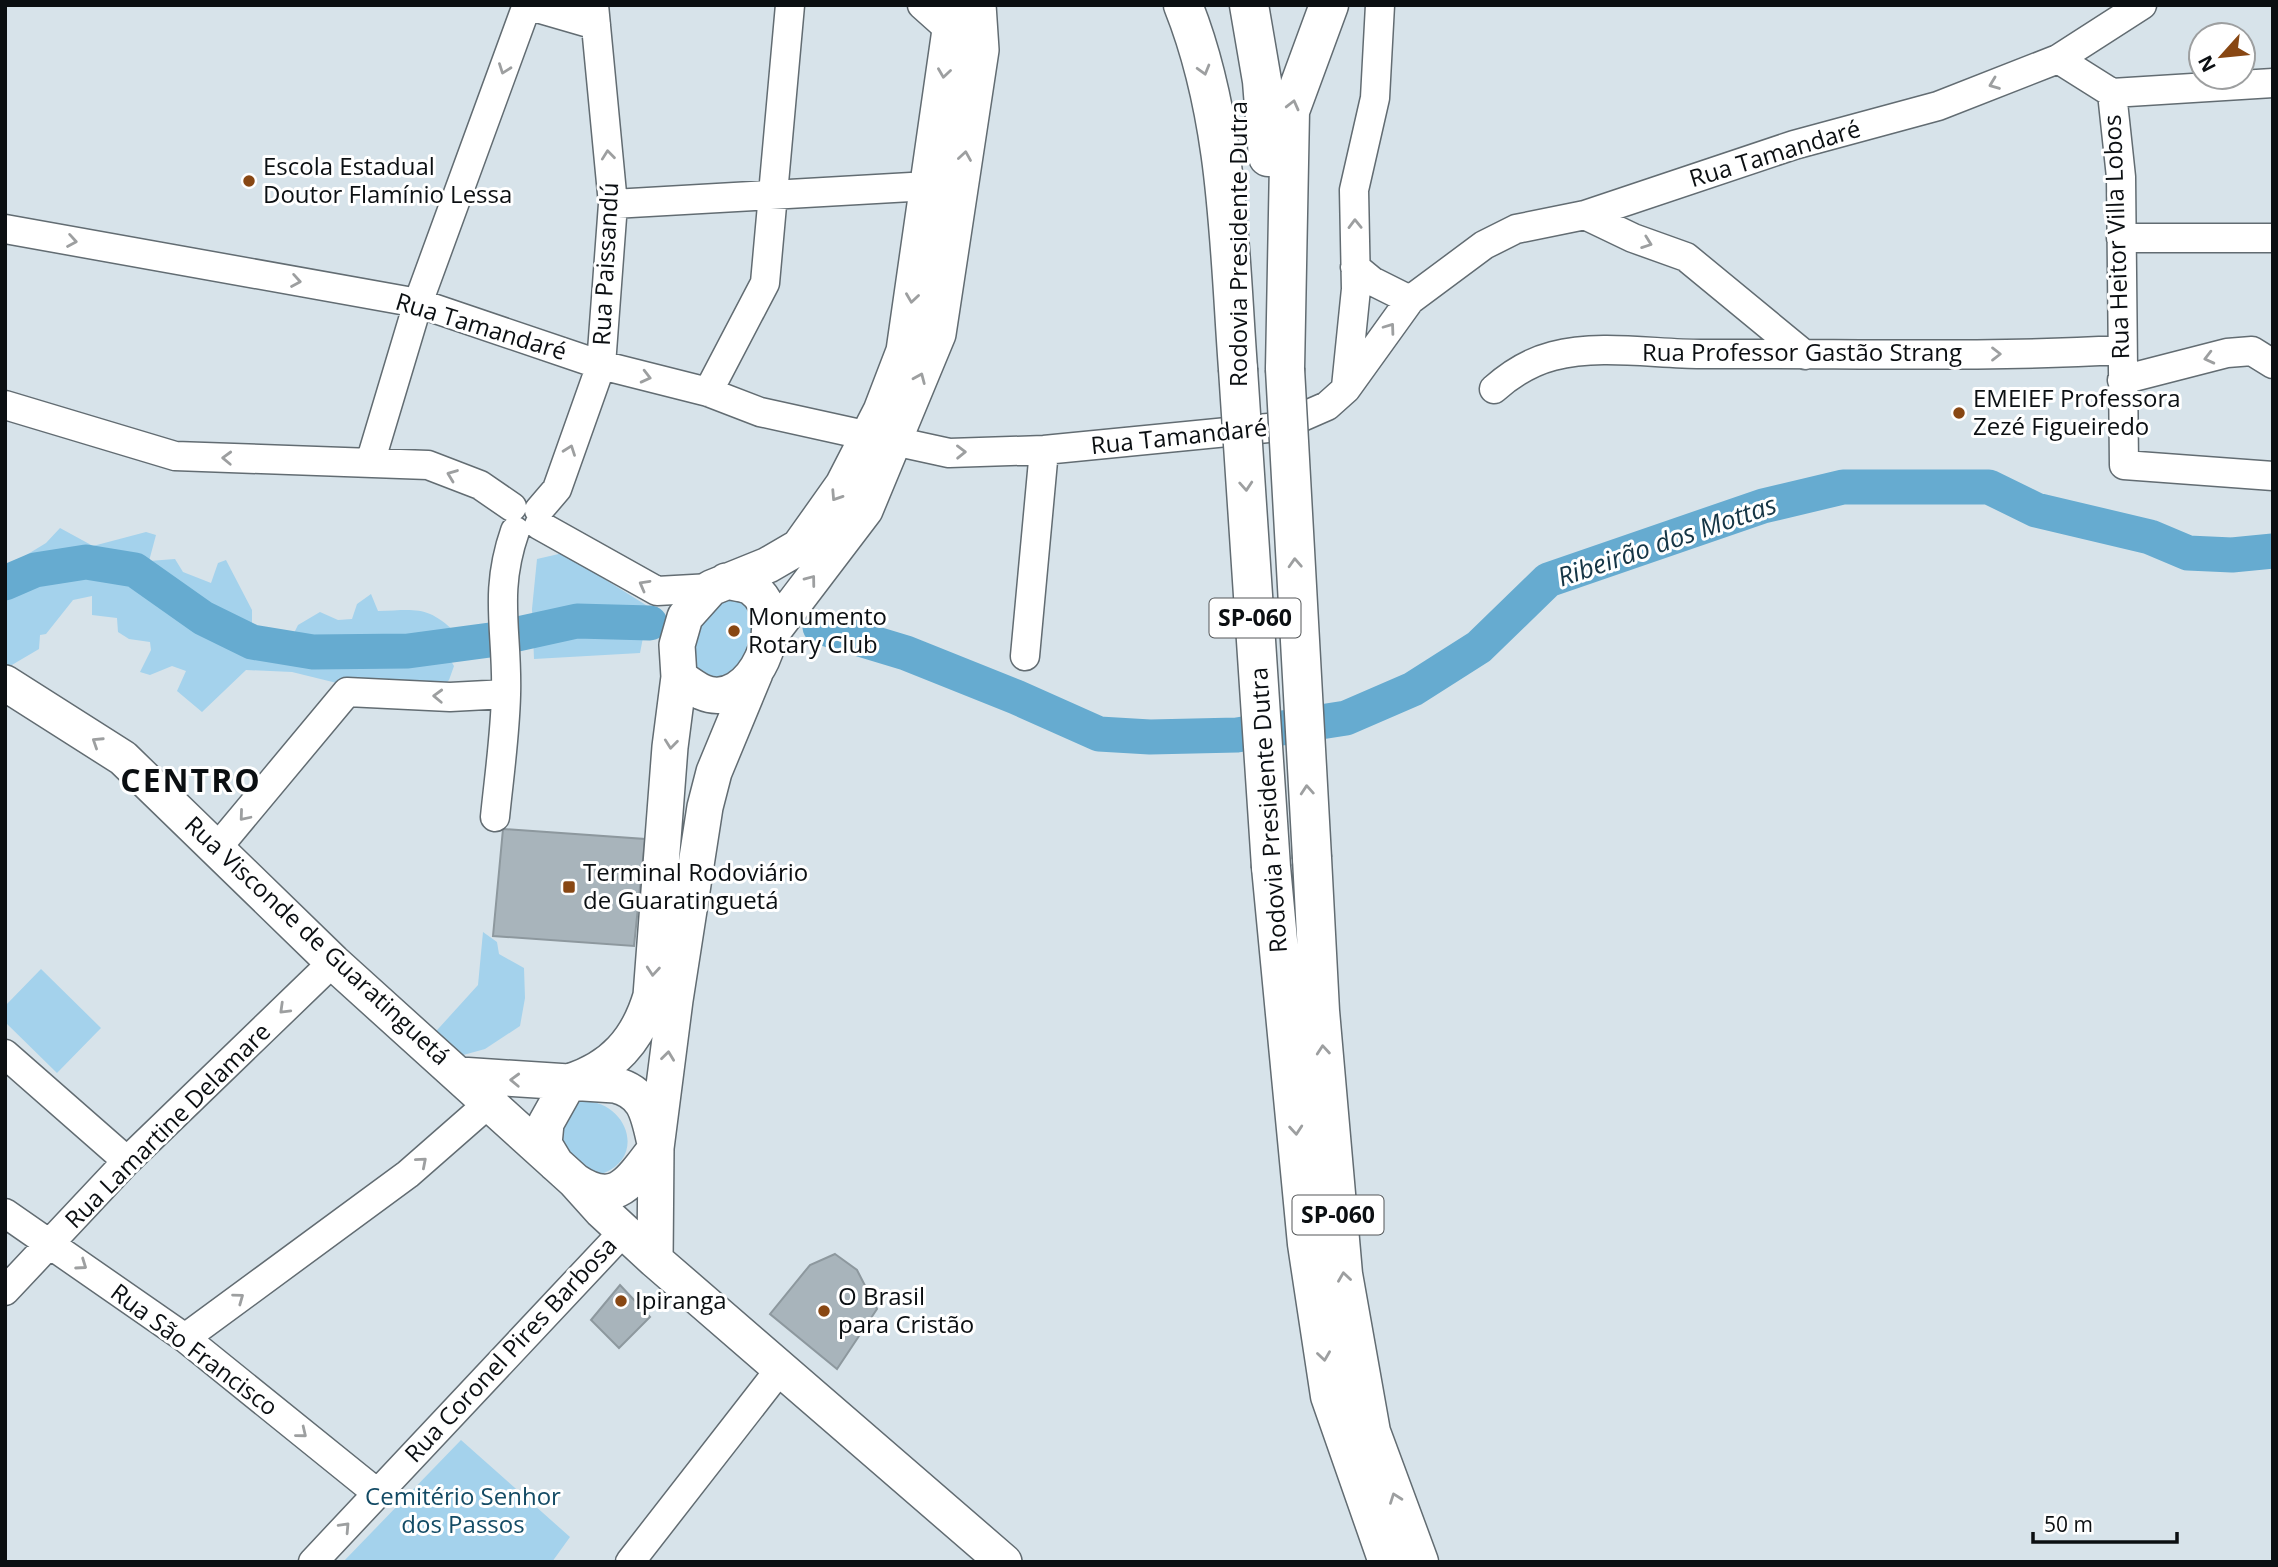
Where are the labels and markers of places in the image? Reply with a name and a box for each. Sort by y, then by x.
place label: Escola Estadual Doutor Flamínio Lessa [263,149,512,210]
marker: Escola Estadual Doutor Flamínio Lessa [241,173,257,189]
place label: EMEIEF Professora Zezé Figueiredo [1973,381,2181,442]
marker: EMEIEF Professora Zezé Figueiredo [1951,405,1967,421]
place label: Monumento Rotary Club [748,599,887,660]
marker: Monumento Rotary Club [726,623,742,639]
place label: Terminal Rodoviário de Guaratinguetá [583,855,808,916]
marker: Terminal Rodoviário de Guaratinguetá [561,879,577,895]
place label: O Brasil para Cristão [838,1279,974,1340]
place label: Ipiranga [635,1283,727,1316]
marker: Ipiranga [613,1293,629,1309]
marker: O Brasil para Cristão [816,1303,832,1319]

